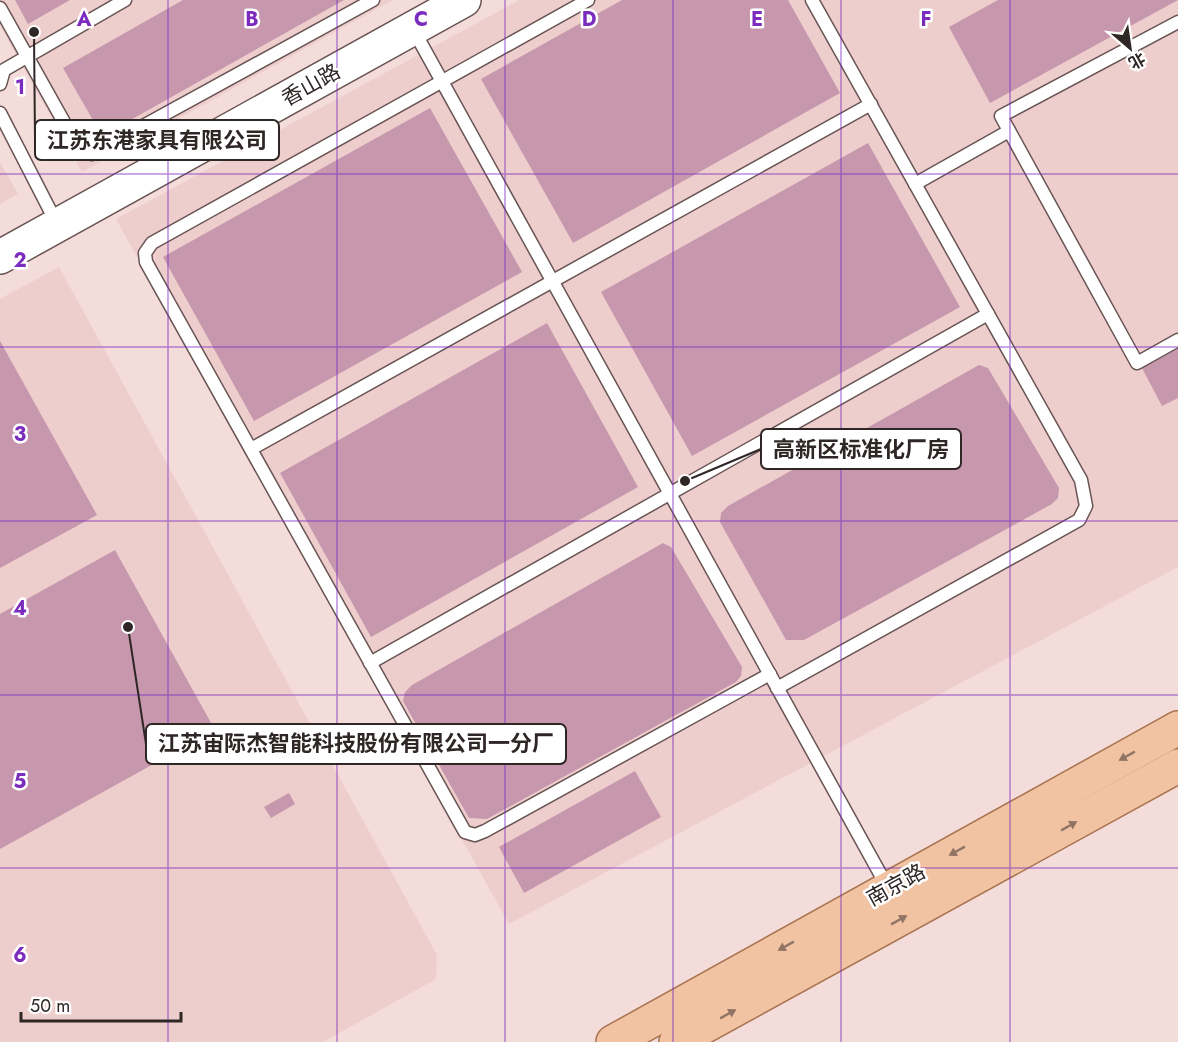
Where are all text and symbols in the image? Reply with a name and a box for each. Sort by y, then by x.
text: A [76,5,92,34]
text: B [245,5,259,34]
text: C [414,5,428,34]
text: D [582,5,596,34]
text: E [751,5,763,34]
text: F [920,5,932,34]
north arrow [1100,18,1160,78]
text: 北 [1124,47,1150,75]
street label: 香山路 [276,57,346,113]
text: 1 [15,73,25,102]
callout: 江苏东港家具有限公司 [35,120,279,160]
text: 江苏东港家具有限公司 [47,124,267,156]
text: 2 [13,246,27,275]
text: 3 [14,420,26,449]
callout: 高新区标准化厂房 [761,429,961,469]
text: 高新区标准化厂房 [773,433,949,465]
text: 4 [13,594,27,623]
callout: 江苏宙际杰智能科技股份有限公司一分厂 [146,724,566,764]
text: 江苏宙际杰智能科技股份有限公司一分厂 [158,727,554,759]
one-way arrow [1118,751,1135,761]
text: 5 [14,767,27,796]
one-way arrow [1061,821,1078,831]
one-way arrow [948,846,965,856]
street label: 南京路 [861,857,931,913]
one-way arrow [890,915,907,925]
text: 6 [13,941,27,970]
one-way arrow [777,941,794,951]
scale bar [21,985,182,1023]
text: 50 m [30,993,70,1019]
one-way arrow [719,1009,736,1019]

